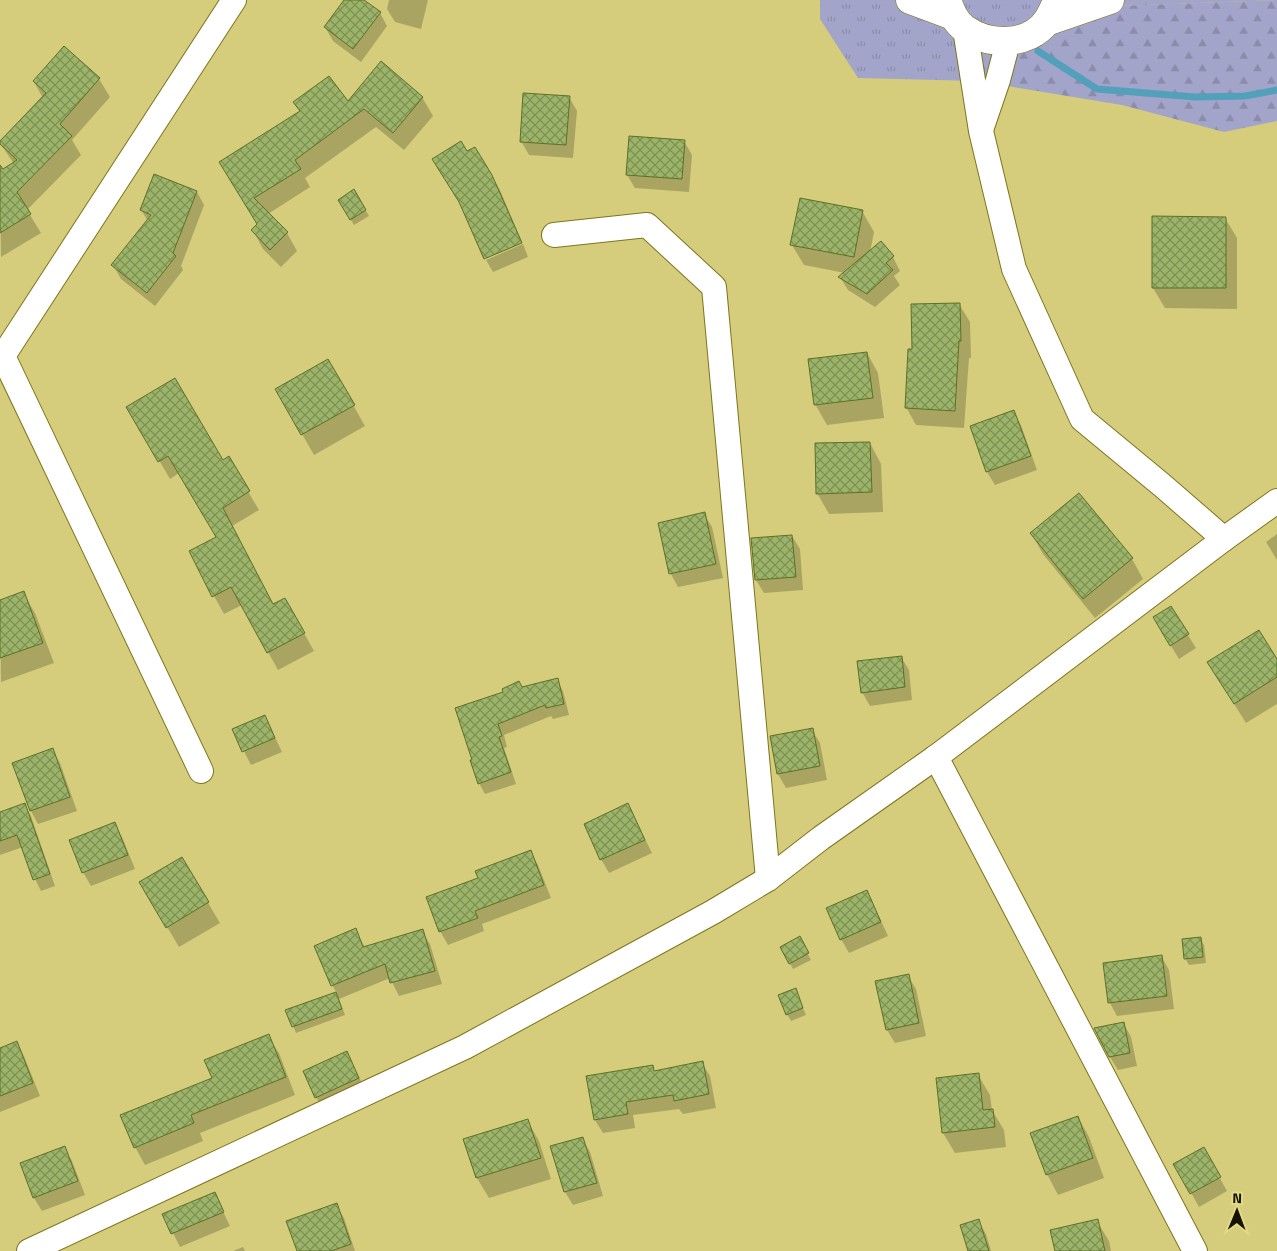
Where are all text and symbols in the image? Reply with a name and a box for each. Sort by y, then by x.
north arrow [1212,1186,1262,1236]
text: N [1232,1187,1242,1208]

